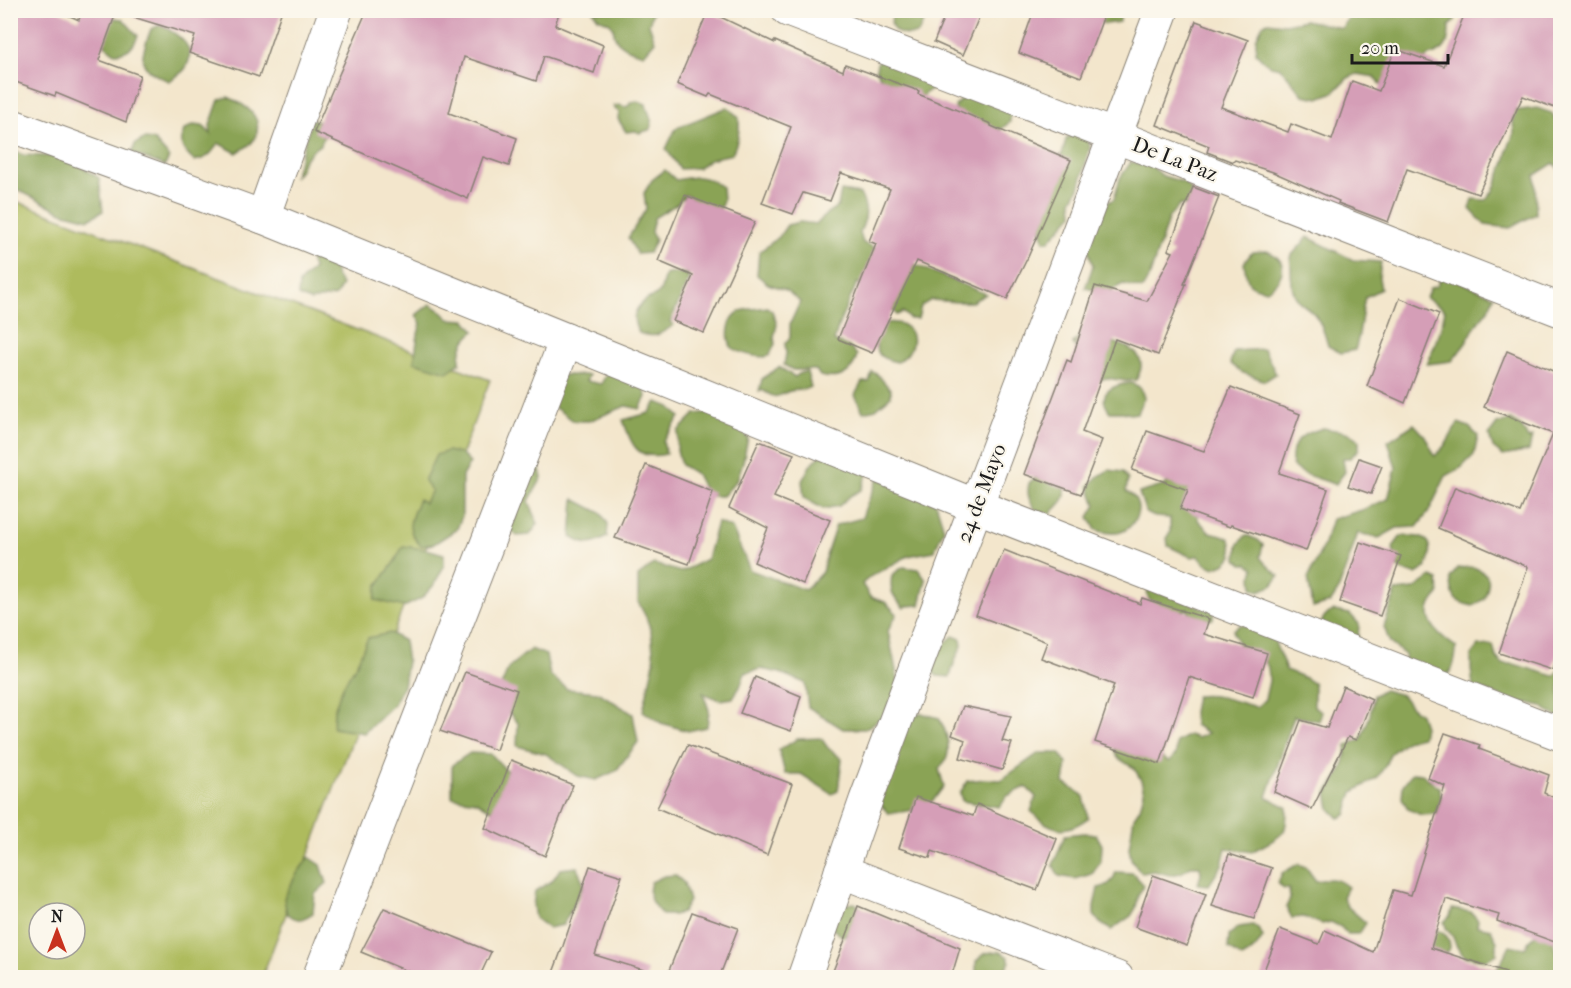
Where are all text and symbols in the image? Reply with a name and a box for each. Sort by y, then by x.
scale bar [1352,27,1448,65]
text: 20 m [1361,38,1399,59]
street label: De La Paz [1129,132,1221,186]
street label: 24 de Mayo [951,440,1011,546]
north arrow [27,901,87,961]
text: N [51,907,64,926]

